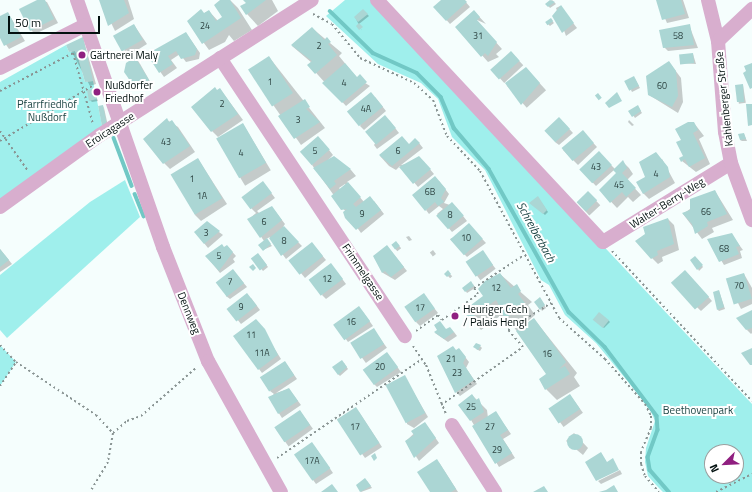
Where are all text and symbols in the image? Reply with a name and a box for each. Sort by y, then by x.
scale bar [10,8,102,34]
text: 50 m [15,13,41,32]
house number: 24 [200,21,210,31]
house number: 31 [473,31,483,41]
house number: 58 [673,31,683,41]
house number: 2 [316,41,322,51]
place label: Gärtnerei Maly [90,48,158,62]
marker: Gärtnerei Maly [77,50,87,60]
street label: Kahlenberger Straße [712,51,736,147]
house number: 1 [267,77,273,87]
house number: 4 [341,78,347,88]
place label: Nußdorfer Friedhof [105,79,153,105]
house number: 60 [657,81,667,91]
marker: Nußdorfer Friedhof [92,87,102,97]
park label: Pfarrfriedhof Nußdorf [17,98,77,124]
house number: 2 [219,99,225,109]
house number: 4A [361,104,371,114]
street label: Eroicagasse [83,109,137,151]
house number: 3 [295,115,301,125]
house number: 43 [161,137,171,147]
house number: 5 [312,146,318,156]
house number: 6 [395,146,401,156]
house number: 4 [238,148,244,158]
house number: 43 [591,162,601,172]
house number: 4 [653,169,659,179]
house number: 1 [189,174,195,184]
street label: Walter-Berry-Weg [627,175,707,231]
house number: 45 [614,180,624,190]
house number: 6B [425,187,435,197]
house number: 1A [197,191,207,201]
water label: Schreiberbach [514,199,558,265]
house number: 66 [701,207,711,217]
house number: 9 [359,209,365,219]
house number: 8 [447,210,453,220]
house number: 6 [261,217,267,227]
house number: 3 [203,228,209,238]
house number: 10 [461,233,471,243]
house number: 8 [281,236,287,246]
street label: Frimmelgasse [339,241,387,303]
house number: 68 [719,244,729,254]
house number: 5 [216,251,222,261]
house number: 12 [322,274,332,284]
house number: 7 [227,277,233,287]
house number: 70 [734,281,744,291]
house number: 12 [491,283,501,293]
street label: Dennweg [175,290,203,336]
house number: 9 [238,302,244,312]
house number: 17 [415,303,425,313]
place label: Heuriger Cech / Palais Hengl [463,303,528,329]
marker: Heuriger Cech / Palais Hengl [450,311,460,321]
house number: 16 [346,317,356,327]
house number: 11 [246,330,256,340]
house number: 11A [254,348,270,358]
house number: 16 [542,349,552,359]
house number: 21 [446,354,456,364]
house number: 20 [375,362,385,372]
house number: 23 [452,368,462,378]
house number: 25 [466,402,476,412]
park label: Beethovenpark [663,403,733,417]
house number: 17 [350,422,360,432]
house number: 27 [485,422,495,432]
north arrow [704,444,744,484]
house number: 29 [492,445,502,455]
house number: 17A [304,456,320,466]
text: N [705,462,723,475]

